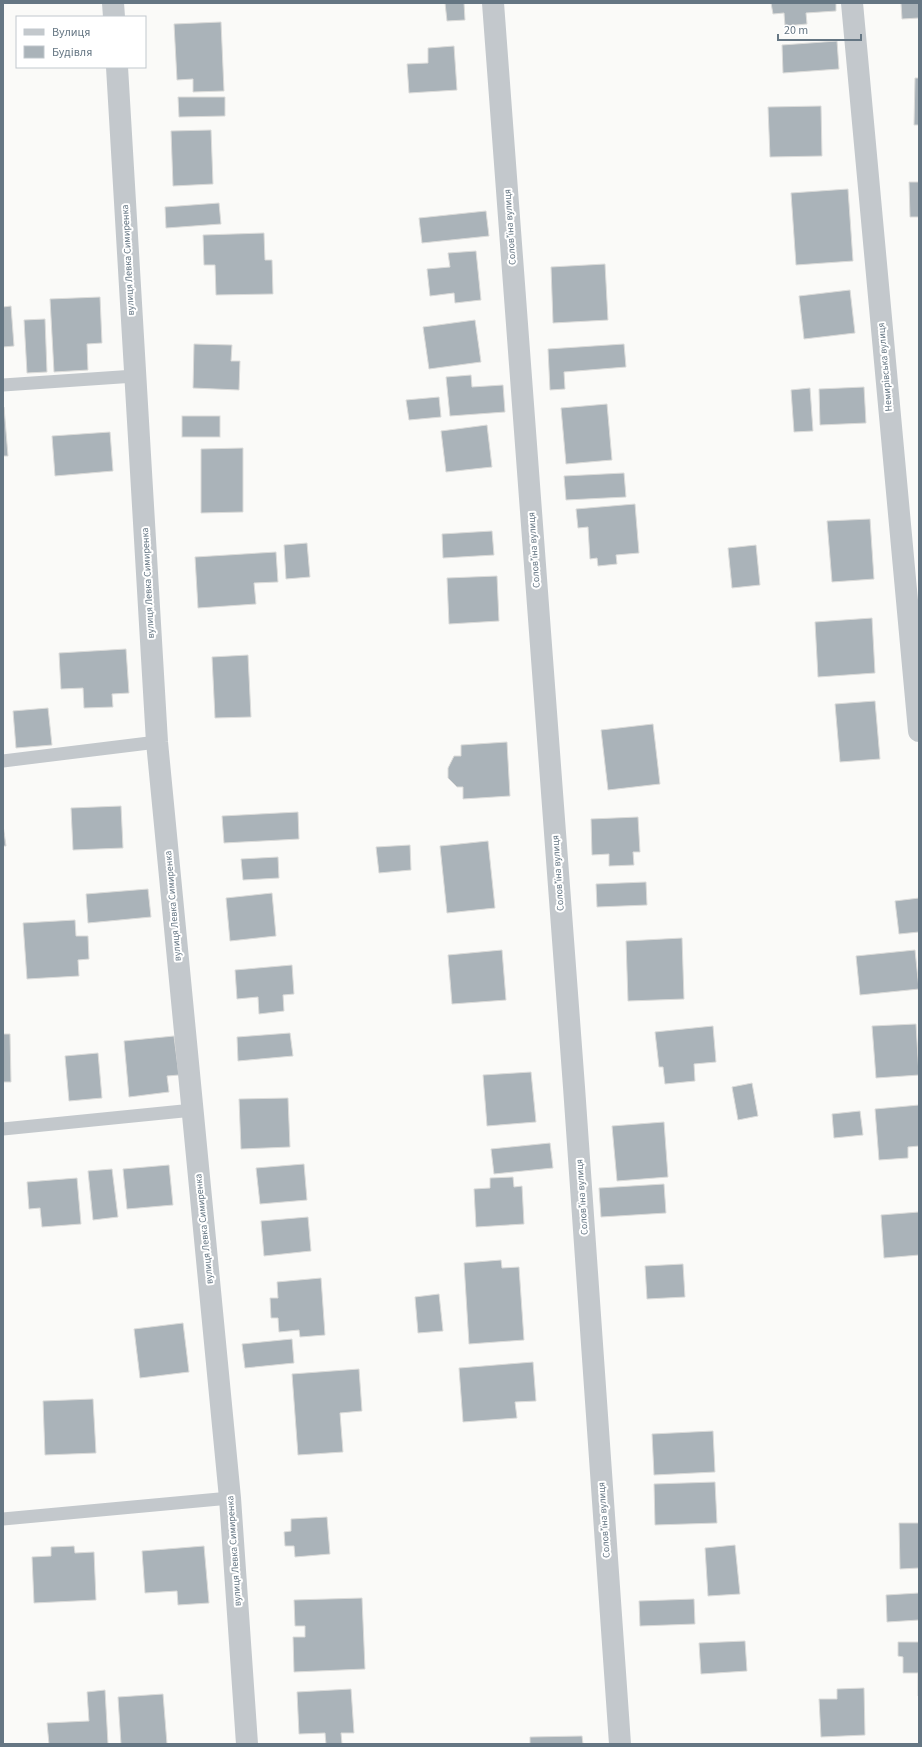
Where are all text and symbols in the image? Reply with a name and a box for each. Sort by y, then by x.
legend [16,16,146,68]
scale bar [778,16,861,42]
text: 20 m [784,22,808,39]
text: Вулиця [52,24,90,41]
text: Будівля [52,44,92,61]
street label: Соловʼїна вулиця [500,189,520,265]
street label: вулиця Левка Симиренка [118,204,138,316]
street label: Немирівська вулиця [874,322,896,412]
street label: Соловʼїна вулиця [524,512,544,588]
street label: вулиця Левка Симиренка [138,527,158,639]
street label: Соловʼїна вулиця [548,835,568,911]
street label: вулиця Левка Симиренка [161,850,185,962]
street label: Соловʼїна вулиця [572,1159,592,1235]
street label: вулиця Левка Симиренка [191,1173,217,1285]
street label: Соловʼїна вулиця [594,1482,614,1558]
street label: вулиця Левка Симиренка [223,1495,245,1607]

